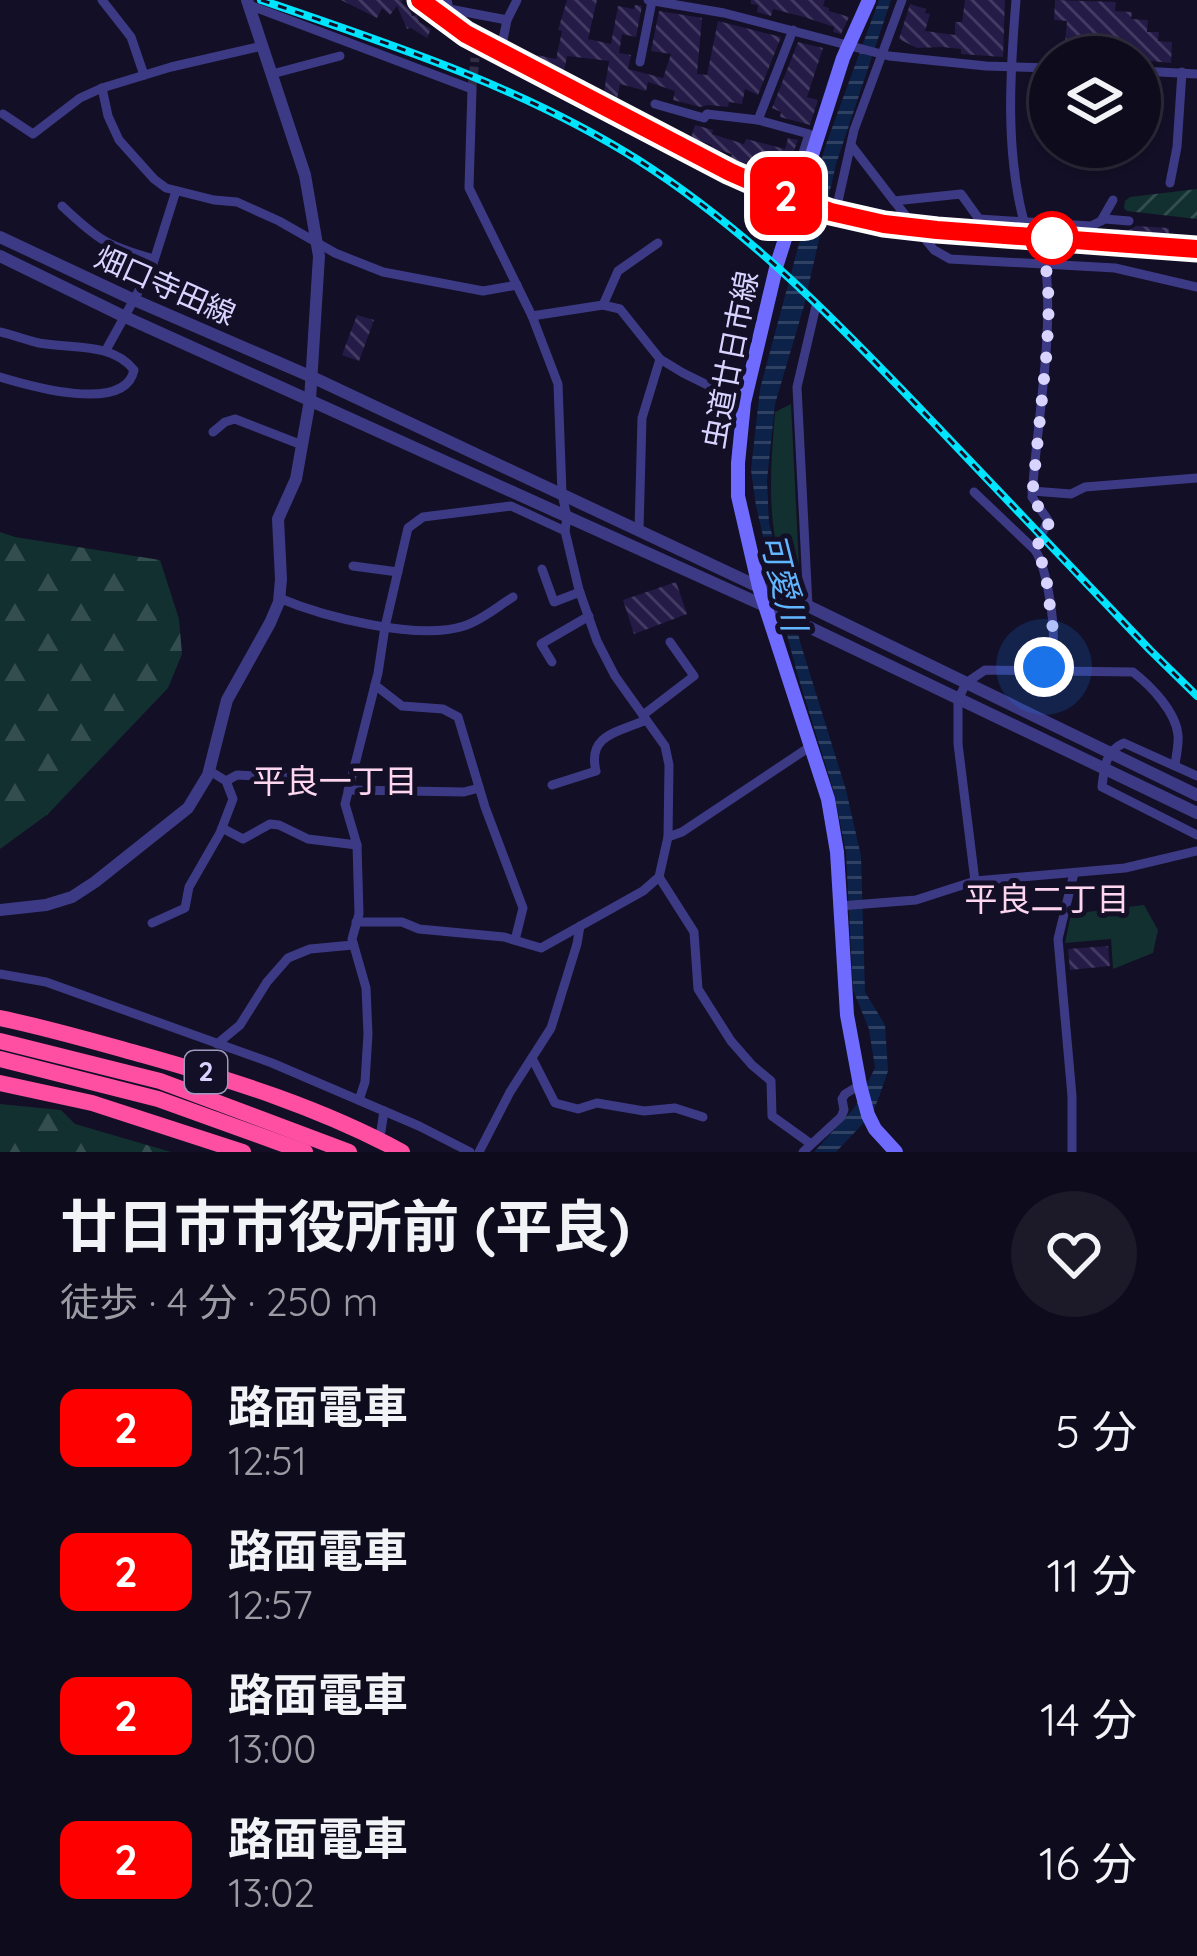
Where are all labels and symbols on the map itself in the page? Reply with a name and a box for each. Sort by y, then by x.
line badge: 2 [747,157,825,235]
unlabelled marker [1027,213,1077,263]
street label: 畑口寺田線 [89,237,242,333]
street label: 虫道廿日市線 [694,268,766,452]
water label: 可愛川 [753,529,817,638]
your location [1014,637,1074,697]
district label: 平良一丁目 [253,760,418,801]
district label: 平良二丁目 [965,878,1130,919]
road number: 2 [185,1051,227,1093]

